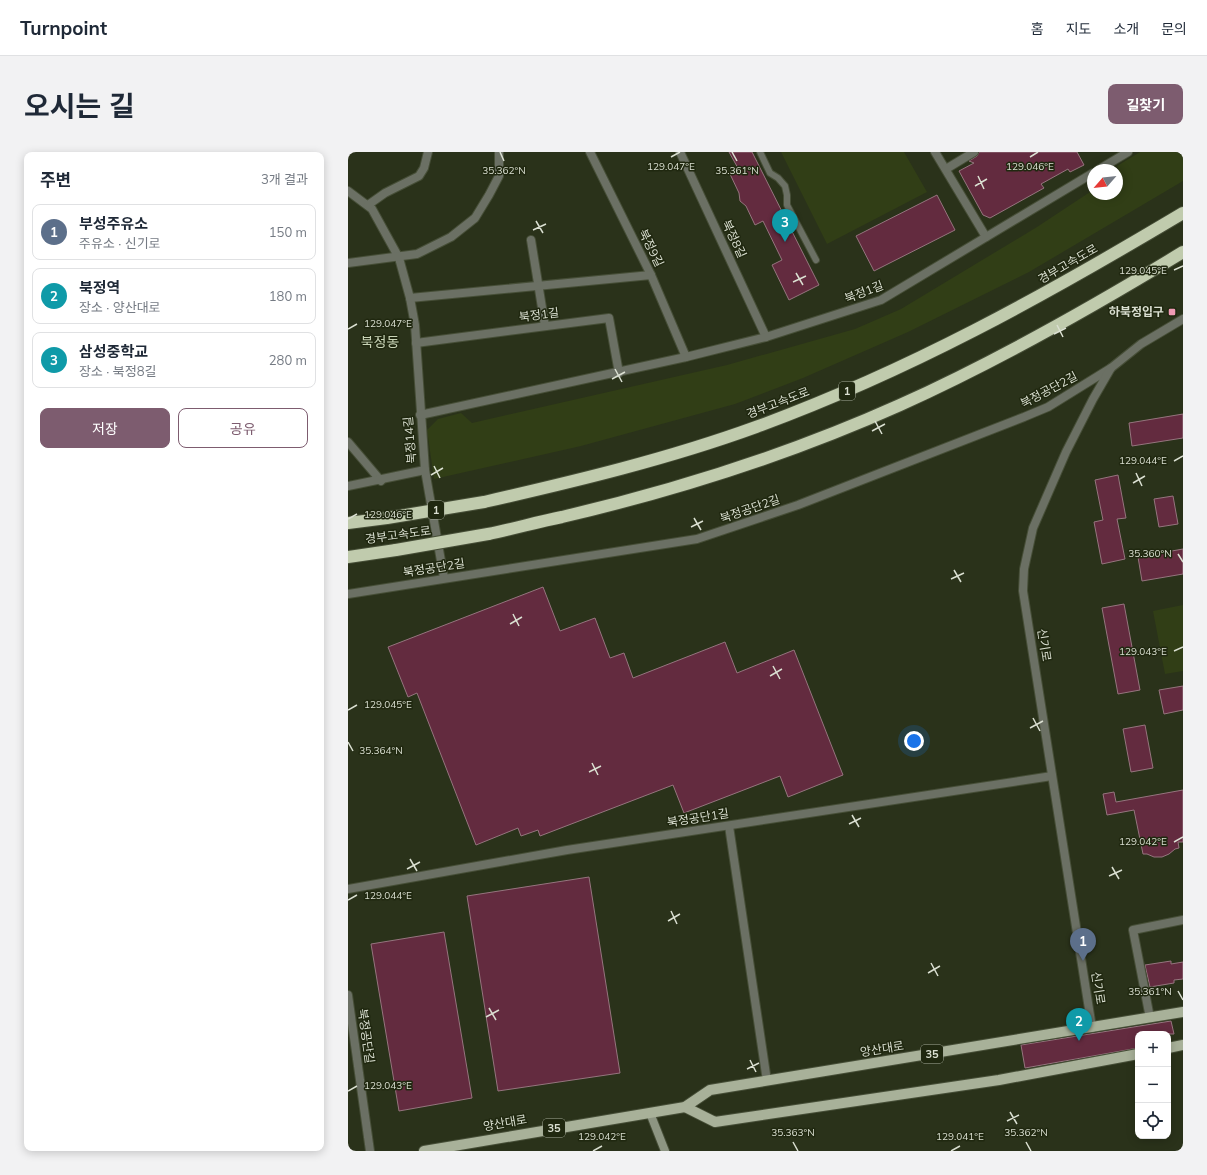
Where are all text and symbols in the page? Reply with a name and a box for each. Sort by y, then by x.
text: Turnpoint [20,16,107,40]
text: 홈 [1031,20,1044,38]
text: 지도 [1066,20,1091,38]
text: 소개 [1113,20,1139,38]
text: 문의 [1161,20,1187,38]
button: 길찾기 [1108,84,1183,124]
text: 오시는 길 [24,88,135,123]
text: 129.047°E [647,160,695,173]
text: 129.046°E [1006,160,1054,173]
text: 35.362°N [482,164,526,177]
text: 35.361°N [715,164,759,177]
north arrow [1087,164,1123,200]
text: 주변 [40,169,71,190]
text: 3개 결과 [261,171,308,187]
pin: 3 [772,209,798,242]
text: 부성주유소 [79,214,148,233]
street label: 북정8길 [719,217,750,260]
text: 1 [50,224,58,240]
text: 150 m [269,224,307,240]
street label: 북정9길 [636,226,667,269]
text: 주유소 · 신기로 [79,235,161,251]
street label: 경부고속도로 [1035,241,1100,287]
text: 129.045°E [1119,264,1167,277]
street label: 북정1길 [842,277,885,306]
text: 북정역 [79,278,120,297]
text: 2 [50,288,58,304]
text: 180 m [269,288,307,304]
text: 장소 · 양산대로 [79,299,161,315]
place label: 하북정입구 [1109,304,1164,319]
street label: 북정1길 [518,305,560,324]
marker: 하북정입구 [1167,307,1177,317]
text: 129.047°E [364,317,412,330]
district label: 북정동 [361,333,399,351]
text: 삼성중학교 [79,342,148,361]
text: 3 [50,352,58,368]
text: 280 m [269,352,307,368]
text: 장소 · 북정8길 [79,363,156,379]
street label: 북정공단2길 [1018,368,1080,411]
road number: 1 [839,382,855,400]
street label: 경부고속도로 [744,384,811,421]
button: 저장 [40,408,170,448]
button: 공유 [178,408,308,448]
street label: 북정14길 [400,416,419,464]
text: 129.044°E [1119,454,1167,467]
street label: 북정공단2길 [718,491,782,526]
road number: 1 [428,501,444,519]
text: 129.046°E [364,508,412,521]
street label: 경부고속도로 [364,522,432,547]
text: 35.360°N [1128,547,1172,560]
street label: 북정공단2길 [402,555,466,580]
street label: 신기로 [1034,627,1054,662]
text: 129.043°E [1119,645,1167,658]
text: 129.045°E [364,698,412,711]
your location [904,731,924,751]
text: 35.364°N [359,744,403,757]
street label: 북정공단1길 [666,805,730,830]
text: 129.042°E [1119,835,1167,848]
text: 129.044°E [364,889,412,902]
pin: 1 [1070,928,1096,961]
street label: 신기로 [1088,970,1108,1005]
text: 35.361°N [1128,985,1172,998]
street label: 북정공단길 [355,1008,378,1064]
pin: 2 [1066,1008,1092,1041]
map controls [1135,1031,1171,1139]
button: + [1135,1031,1171,1067]
street label: 양산대로 [859,1038,905,1059]
road number: 35 [921,1045,943,1063]
button: − [1135,1067,1171,1103]
text: 129.043°E [364,1079,412,1092]
button: locate [1135,1103,1171,1139]
street label: 양산대로 [482,1111,528,1134]
road number: 35 [543,1119,565,1137]
text: 35.363°N [771,1126,815,1139]
text: 35.362°N [1004,1126,1048,1139]
text: 129.042°E [578,1130,626,1143]
text: 129.041°E [936,1130,984,1143]

